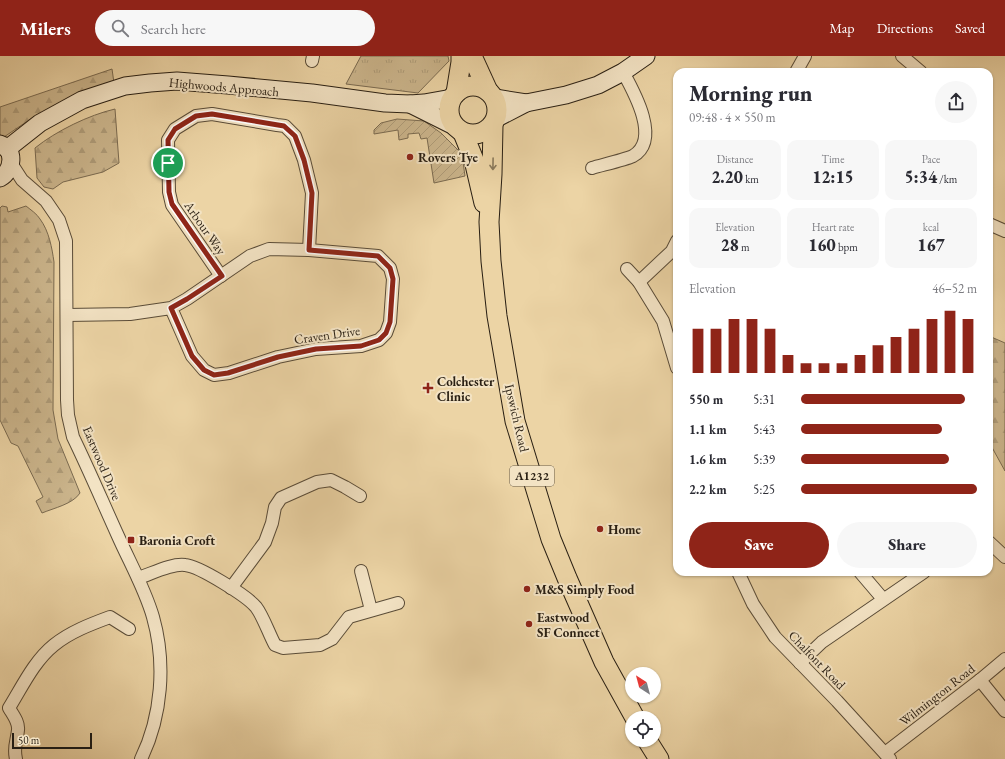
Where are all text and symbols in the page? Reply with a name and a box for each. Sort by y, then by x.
search box [95,10,375,46]
text: Milers [20,16,71,41]
icon: search [109,17,131,39]
text: Search here [141,19,206,38]
text: Map [829,19,855,37]
text: Directions [877,19,933,37]
text: Saved [955,19,985,37]
street label: Highwoods Approach [168,74,280,100]
text: Morning run [689,79,813,108]
button: share [935,81,977,123]
text: 09:48 · 4 × 550 m [689,109,776,126]
pin [151,146,185,180]
place label: Rovers Tye [418,149,479,166]
icon: arrive [157,152,179,174]
marker: Rovers Tye [405,152,415,162]
text: Distance [717,152,753,166]
text: Time [822,152,844,166]
text: Pace [922,152,940,166]
one-way arrow [489,157,496,170]
text: 2.20 [711,166,743,188]
text: 12:15 [812,166,854,188]
text: 5:34 [905,166,937,188]
text: km [743,172,759,186]
text: /km [937,172,957,186]
street label: Arbour Way [180,197,230,258]
text: Elevation [715,220,755,234]
text: Heart rate [812,220,854,234]
text: kcal [923,220,939,234]
text: 28 [720,234,739,256]
text: 160 [808,234,836,256]
text: 167 [917,234,945,256]
text: m [739,240,750,254]
text: bpm [836,240,858,254]
text: Elevation [689,280,736,297]
text: 46–52 m [932,280,977,297]
street label: Craven Drive [293,322,361,348]
place label: Colchester Clinic [437,373,495,405]
marker: Colchester Clinic [422,382,434,394]
street label: Ipswich Road [501,382,533,454]
text: 550 m [689,391,723,408]
text: 5:31 [753,391,775,408]
text: 1.1 km [689,421,727,438]
text: 5:43 [753,421,775,438]
street label: Eastwood Drive [79,423,125,503]
text: 1.6 km [689,451,727,468]
text: 5:39 [753,451,775,468]
road number: A1232 [510,466,554,486]
text: 2.2 km [689,481,727,498]
text: 5:25 [753,481,775,498]
place label: Home [608,521,641,538]
button: Save [689,522,829,568]
button: Share [837,522,977,568]
marker: Home [595,524,605,534]
place label: Baronia Croft [139,532,215,549]
marker: Baronia Croft [126,535,136,545]
place label: M&S Simply Food [535,581,635,598]
marker: M&S Simply Food [522,584,532,594]
place label: Eastwood SF Connect [537,609,600,641]
marker: Eastwood SF Connect [524,619,534,629]
street label: Chalfont Road [785,627,850,693]
street label: Wilmington Road [896,660,978,730]
north arrow [625,667,661,703]
map controls [625,667,661,747]
button: locate [625,711,661,747]
scale bar [12,731,92,750]
text: 50 m [18,733,39,747]

